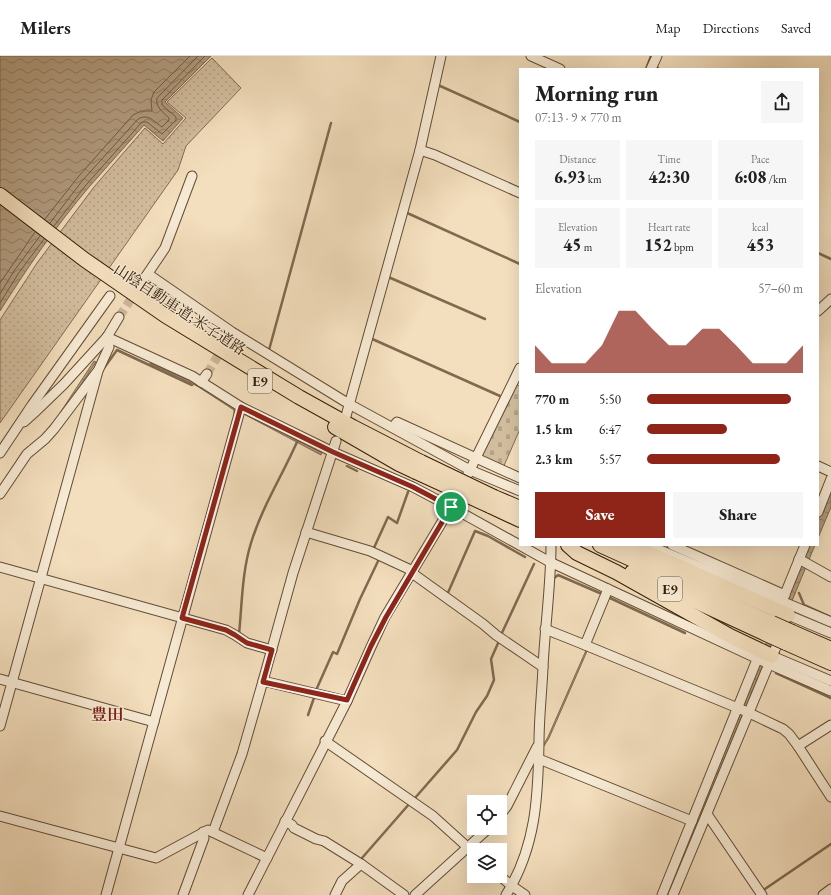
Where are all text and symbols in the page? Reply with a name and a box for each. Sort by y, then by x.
text: Milers [20,15,71,40]
text: Map [655,19,681,37]
text: Directions [703,19,759,37]
text: Saved [781,19,811,37]
text: Morning run [535,79,659,108]
button: share [761,81,803,123]
text: 07:13 · 9 × 770 m [535,109,622,126]
text: Distance [559,152,596,166]
text: Time [658,152,680,166]
text: Pace [751,152,770,166]
text: 6.93 [554,166,586,188]
text: 42:30 [648,166,690,188]
text: 6:08 [734,166,766,188]
text: km [586,172,602,186]
text: /km [766,172,787,186]
text: Elevation [558,220,597,234]
text: Heart rate [648,220,690,234]
text: kcal [752,220,769,234]
text: 45 [563,234,581,256]
text: 152 [644,234,672,256]
text: 453 [747,234,774,256]
text: m [581,240,592,254]
text: bpm [672,240,694,254]
street label: 山陰自動車道;米子道路 [110,259,250,359]
text: Elevation [535,280,582,297]
text: 57–60 m [758,280,803,297]
road number: E9 [248,369,272,393]
text: 770 m [535,391,569,408]
text: 5:50 [599,391,621,408]
text: 1.5 km [535,421,573,438]
text: 6:47 [599,421,621,438]
text: 2.3 km [535,451,573,468]
text: 5:57 [599,451,621,468]
pin [434,490,468,524]
button: Save [535,492,665,538]
button: Share [673,492,803,538]
icon: arrive [440,496,462,518]
road number: E9 [658,577,682,601]
district label: 豊田 [91,704,123,725]
map controls [467,795,507,883]
button: locate [467,795,507,835]
button: layers [467,843,507,883]

